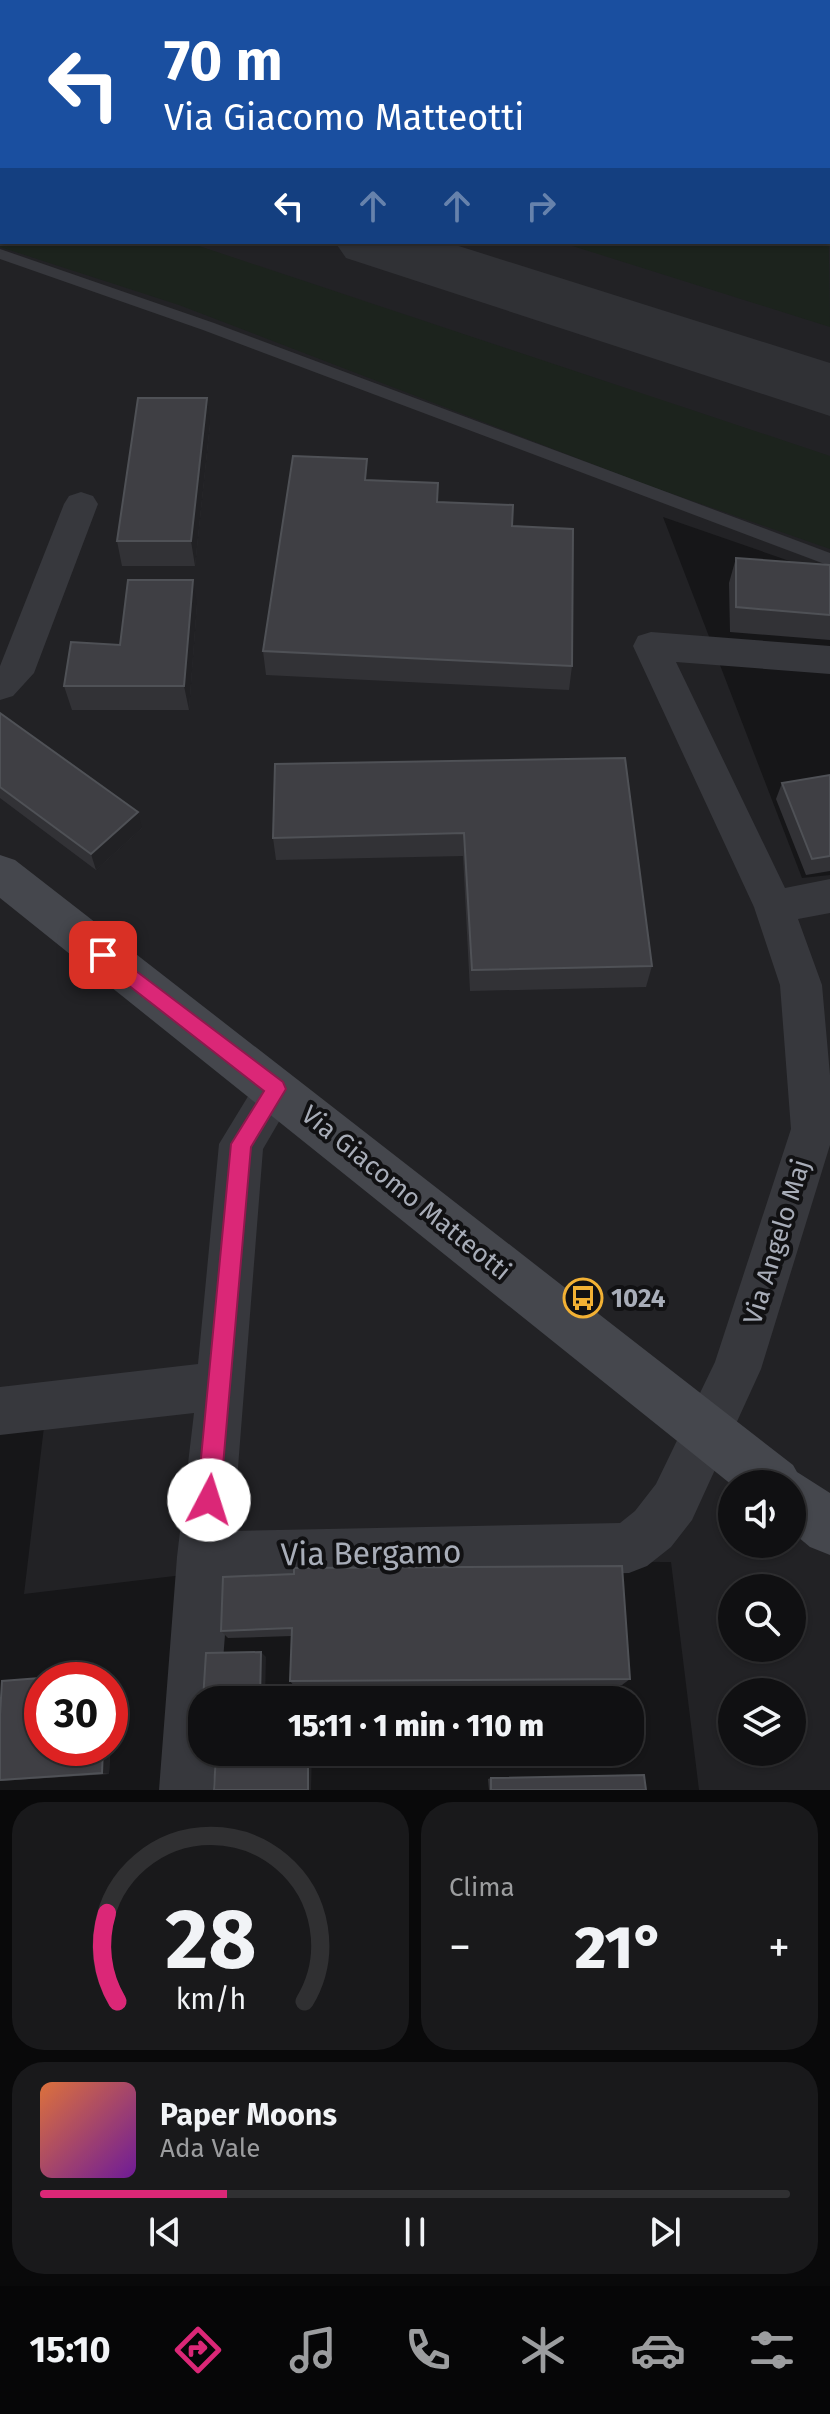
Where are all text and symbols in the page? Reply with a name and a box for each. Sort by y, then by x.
text: 70 m [164,28,283,95]
icon: left [32,32,136,136]
text: Via Giacomo Matteotti [164,96,525,140]
icon: left [267,184,311,228]
icon: ahead [351,184,395,228]
icon: ahead [435,184,479,228]
icon: right [519,184,563,228]
pin [69,921,137,989]
icon: arrive [81,933,125,977]
street label: Via Giacomo Matteotti [295,1099,517,1287]
street label: Via Angelo Maj [737,1156,817,1328]
bus stop icon: 1024 [562,1277,604,1319]
place label: 1024 [611,1283,666,1314]
position arrow [167,1458,251,1542]
map controls [718,1470,806,1766]
button: sound [718,1470,806,1558]
street label: Via Bergamo [280,1532,462,1574]
button: search [718,1574,806,1662]
speed limit sign: 30 [24,1662,128,1766]
button: layers [718,1678,806,1766]
text: 15:11 · 1 min · 110 m [288,1708,544,1744]
text: Clima [449,1872,515,1903]
text: 28 [165,1890,256,1990]
text: 21° [575,1912,664,1984]
text: − [449,1921,471,1974]
text: + [768,1921,790,1974]
text: km/h [175,1982,246,2017]
text: Paper Moons [160,2097,337,2133]
text: Ada Vale [160,2133,260,2164]
icon: previous [143,2210,187,2254]
icon: pause [393,2210,437,2254]
icon: next [643,2210,687,2254]
icon: directions [170,2322,226,2378]
icon: music [285,2322,341,2378]
icon: phone [400,2322,456,2378]
icon: climate [515,2322,571,2378]
icon: car [630,2322,686,2378]
icon: filters [744,2322,800,2378]
text: 15:10 [29,2328,111,2372]

